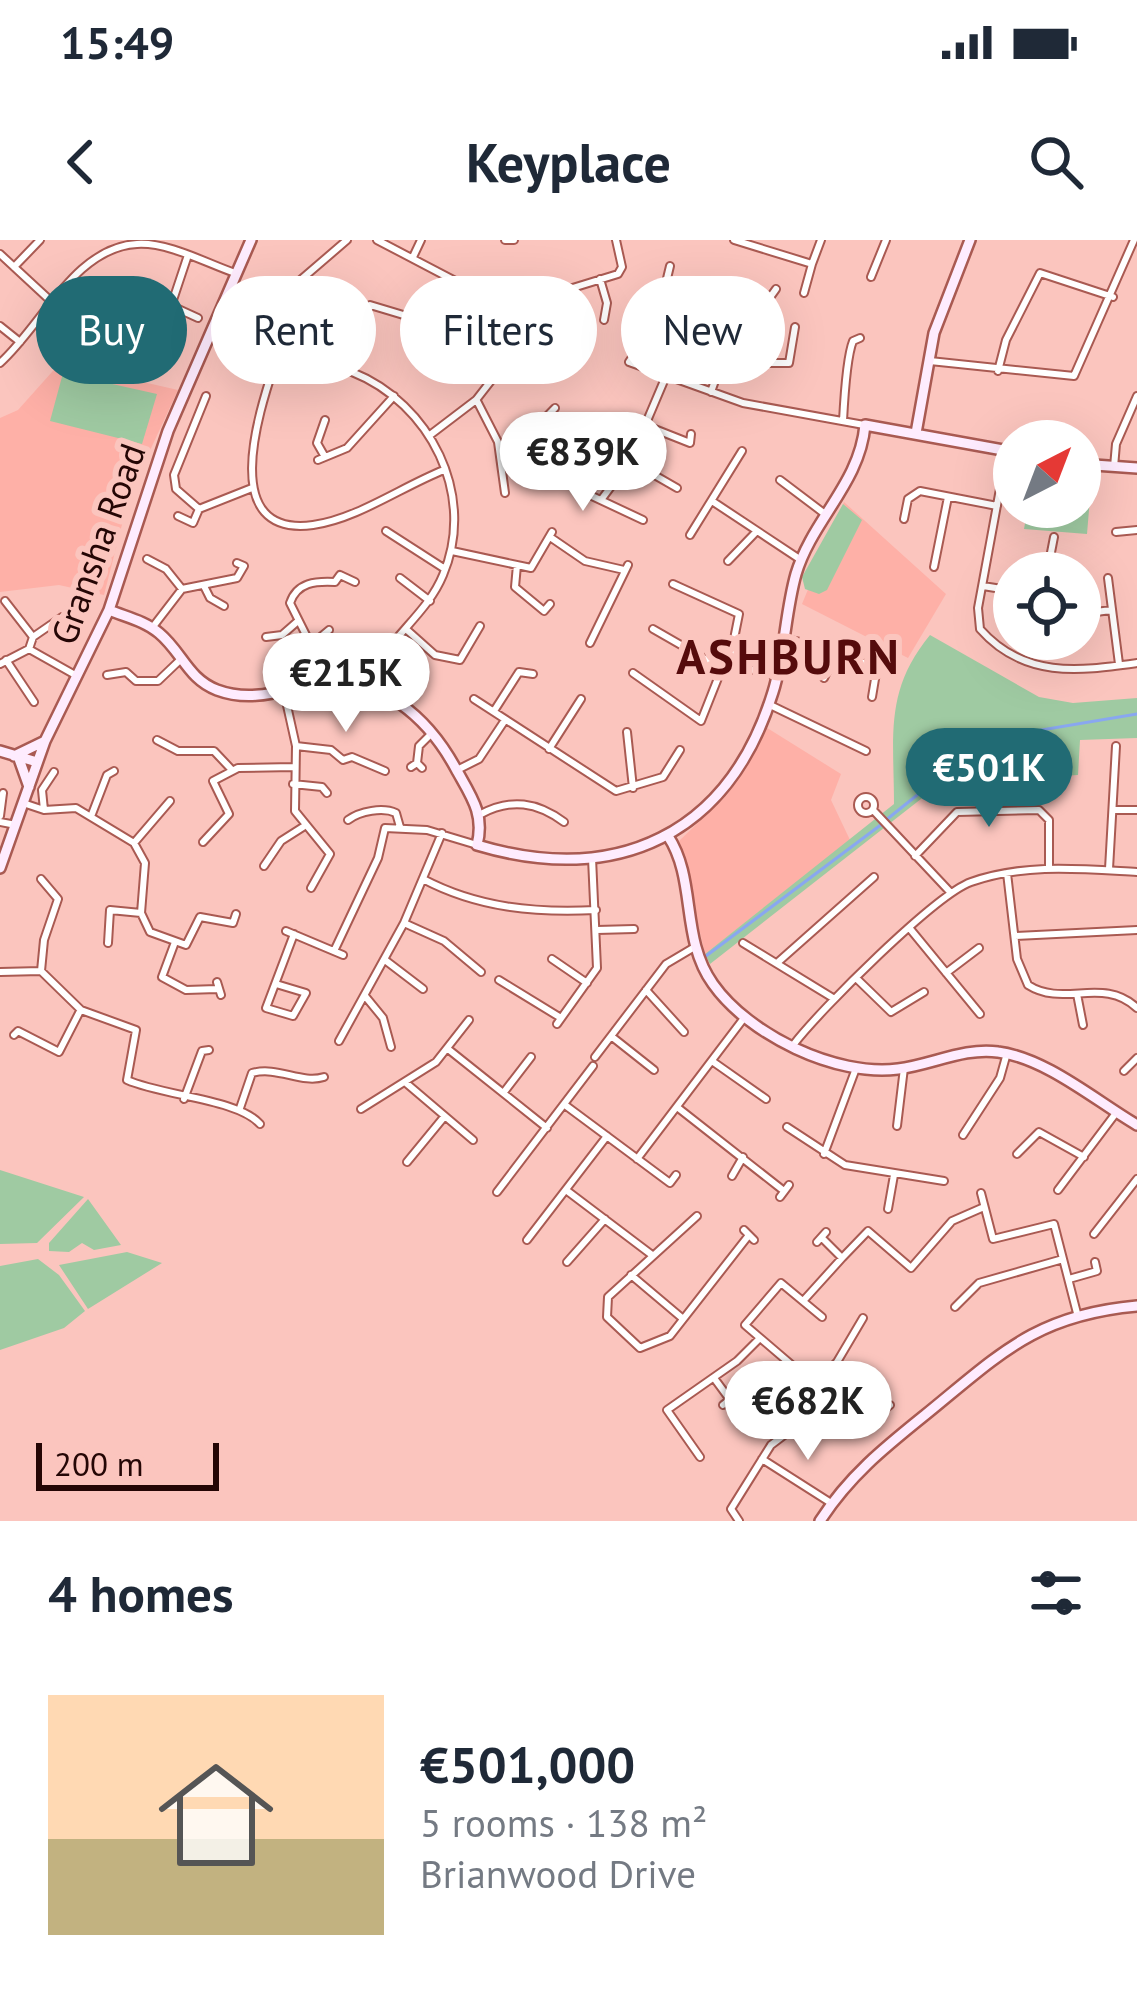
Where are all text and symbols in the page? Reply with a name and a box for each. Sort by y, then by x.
text: 15:49 [60,13,174,71]
text: Keyplace [466,127,671,197]
icon: back [48,129,114,195]
icon: search [1023,129,1089,195]
chip: Buy [36,276,187,384]
chip: Rent [211,276,376,384]
chip: Filters [400,276,597,384]
chip: New [621,276,785,384]
pin: €839K [499,412,667,514]
north arrow [993,420,1101,528]
map controls [993,420,1101,660]
text: €839K [527,425,639,476]
street label: Gransha Road [39,437,156,651]
button: locate [993,552,1101,660]
district label: ASHBURN [676,625,902,687]
pin: €215K [262,633,430,735]
text: €215K [290,646,402,697]
pin: €501K [905,728,1073,830]
text: €501K [933,741,1045,792]
pin: €682K [724,1361,892,1463]
text: €682K [752,1374,864,1425]
scale bar [36,1437,219,1490]
text: 200 m [54,1442,144,1485]
text: 4 homes [48,1560,234,1626]
icon: filters [1023,1560,1089,1626]
text: €501,000 [420,1731,635,1797]
icon: home [144,1743,288,1887]
text: 5 rooms · 138 m² [420,1797,707,1848]
text: Brianwood Drive [420,1848,696,1899]

